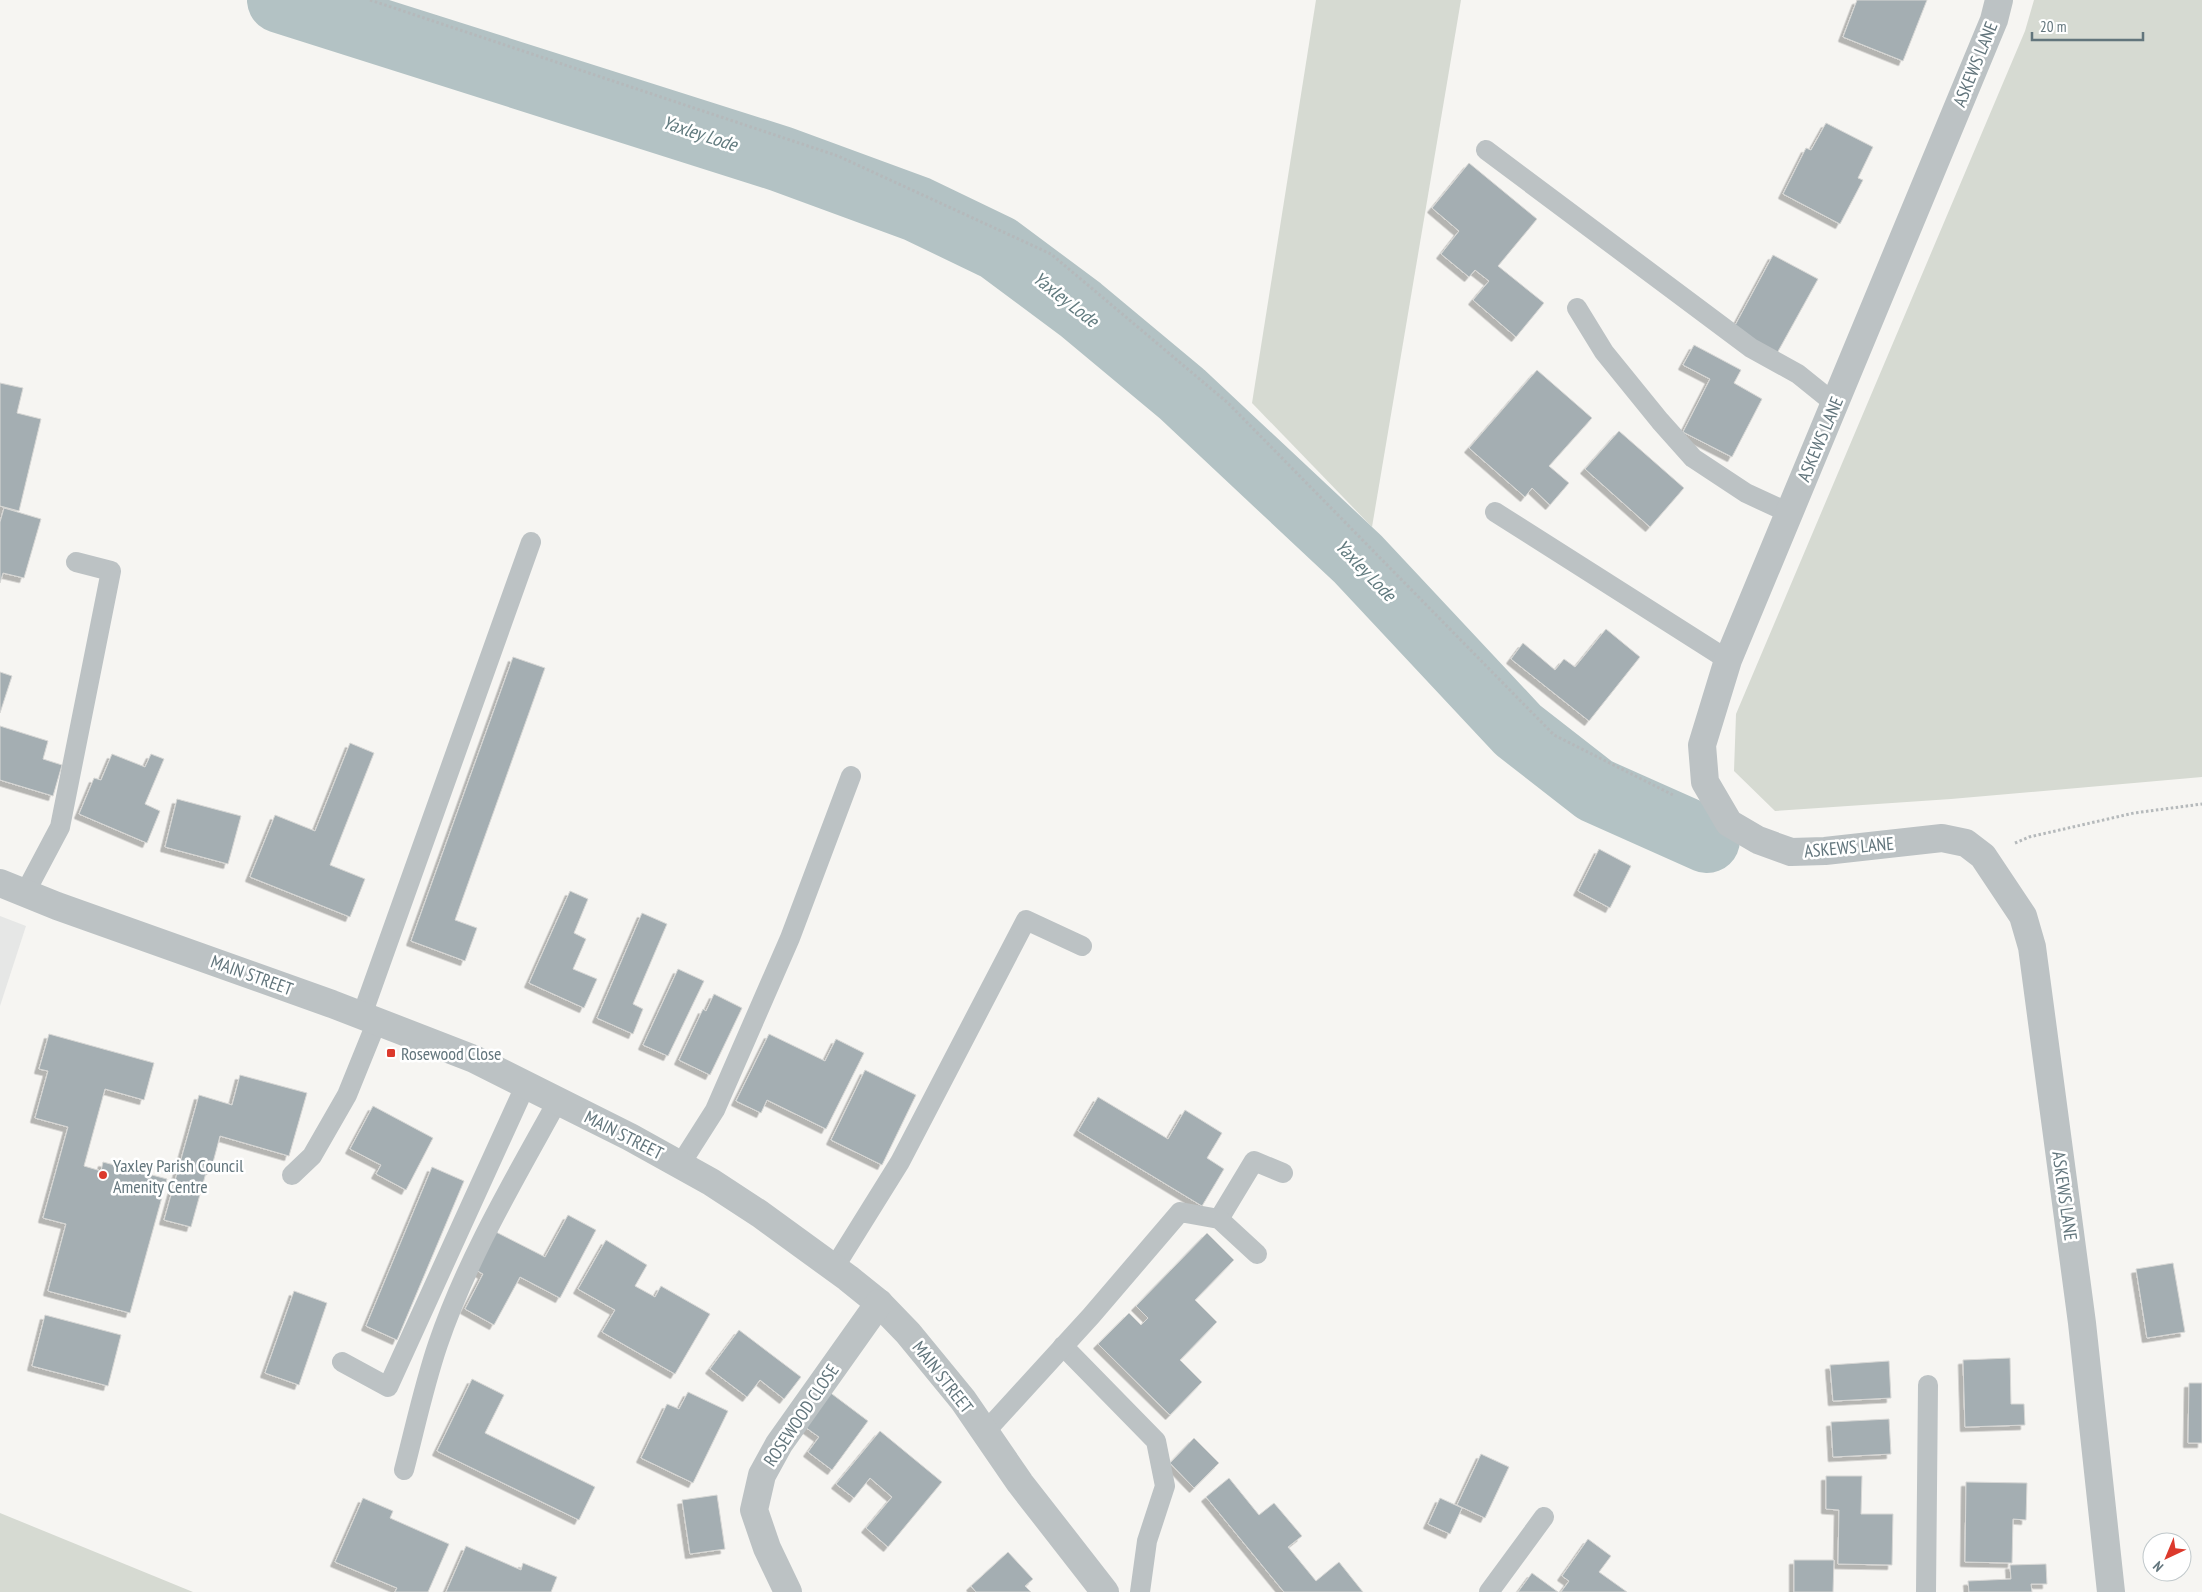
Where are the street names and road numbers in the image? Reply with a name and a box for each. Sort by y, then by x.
street label: ASKEWS LANE [1947,18,2003,110]
street label: ASKEWS LANE [1792,393,1848,485]
street label: ASKEWS LANE [1803,832,1895,862]
street label: MAIN STREET [208,950,296,1000]
street label: MAIN STREET [581,1105,667,1165]
street label: ASKEWS LANE [2047,1150,2083,1242]
street label: MAIN STREET [908,1336,978,1418]
street label: ROSEWOOD CLOSE [758,1360,844,1470]

